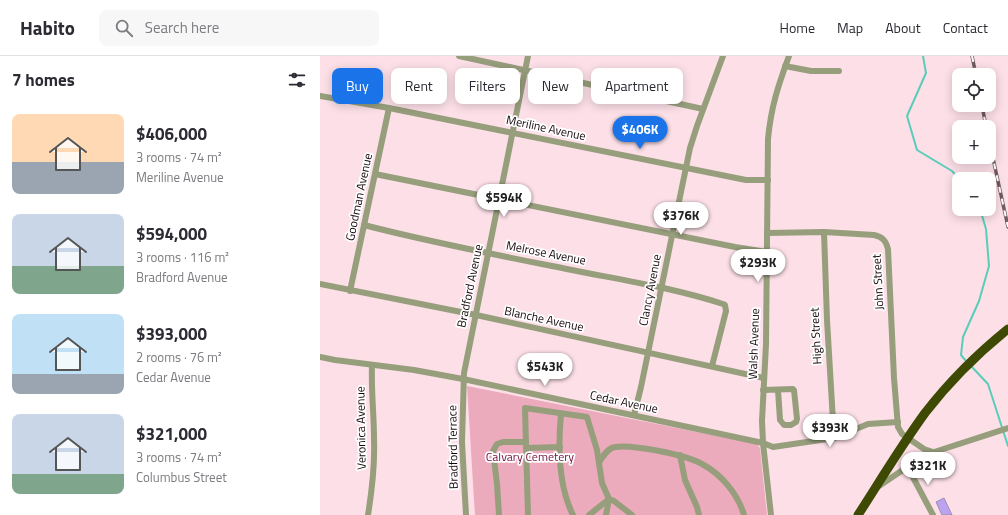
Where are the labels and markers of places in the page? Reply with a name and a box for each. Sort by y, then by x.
pin: $406K [612,116,668,150]
pin: $594K [476,184,532,218]
pin: $376K [653,202,709,236]
pin: $293K [730,249,786,283]
pin: $543K [517,353,573,387]
pin: $393K [802,414,858,448]
pin: $321K [900,452,956,486]

